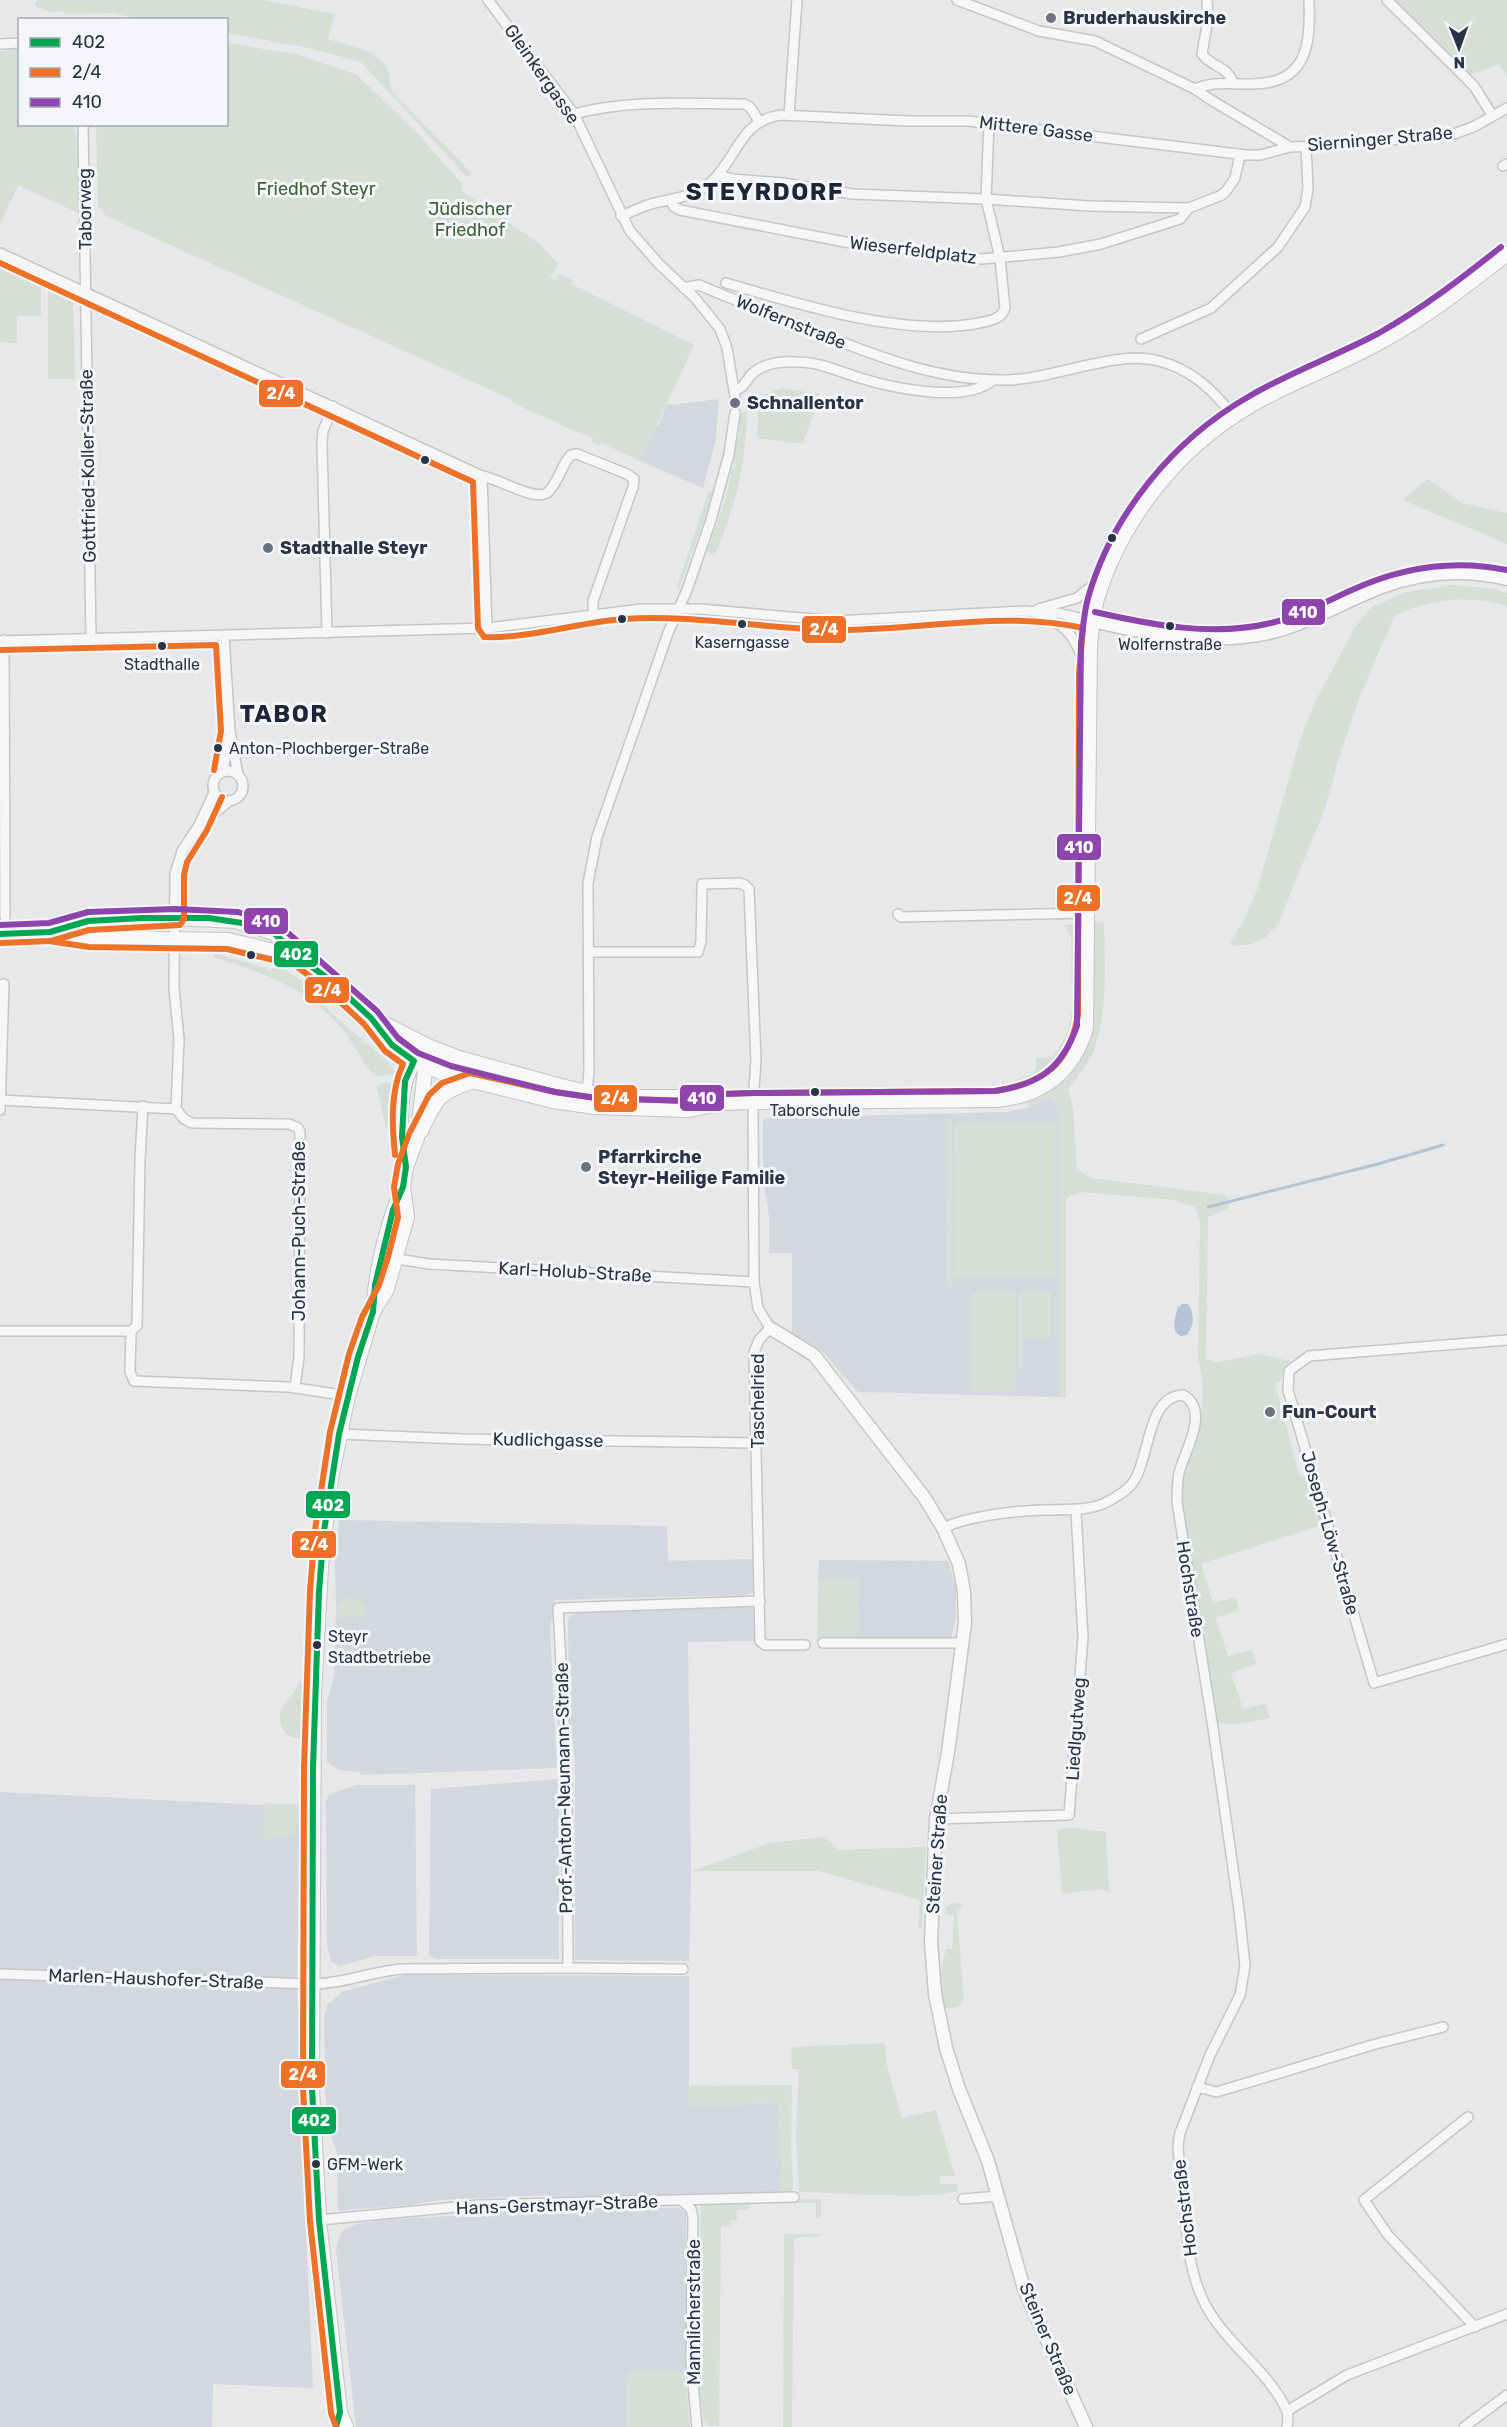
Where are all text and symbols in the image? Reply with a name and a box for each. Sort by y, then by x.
place label: Bruderhauskirche [1063,7,1227,29]
marker: Bruderhauskirche [1044,11,1058,25]
legend [18,18,228,126]
north arrow [1429,18,1489,78]
street label: Gleinkergasse [500,20,584,128]
text: 402 [72,31,105,53]
text: N [1453,53,1465,72]
text: 2/4 [72,61,101,83]
text: 410 [72,91,102,113]
street label: Mittere Gasse [978,111,1094,147]
street label: Sierninger Straße [1306,122,1454,156]
street label: Taborweg [73,168,97,250]
park label: Friedhof Steyr [256,178,376,200]
district label: STEYRDORF [686,178,844,206]
park label: Jüdischer Friedhof [428,198,512,241]
street label: Wieserfeldplatz [848,231,978,269]
street label: Wolfernstraße [733,290,849,354]
street label: Gottfried-Koller-Straße [75,369,101,563]
line badge: 2/4 [258,379,304,408]
text: 2/4 [267,384,296,403]
place label: Schnallentor [747,392,864,414]
marker: Schnallentor [728,396,742,410]
unlabelled marker [419,454,431,466]
unlabelled marker [1106,532,1118,544]
place label: Stadthalle Steyr [280,537,427,559]
marker: Stadthalle Steyr [261,541,275,555]
line badge: 410 [1281,598,1326,626]
text: 410 [1288,603,1318,622]
unlabelled marker [616,613,628,625]
line badge: 2/4 [801,615,847,644]
marker: Kaserngasse [736,618,748,630]
text: 2/4 [810,620,839,639]
marker: Wolfernstraße [1164,620,1176,632]
place label: Kaserngasse [695,633,789,652]
place label: Wolfernstraße [1118,635,1222,654]
marker: Stadthalle [156,640,168,652]
place label: Stadthalle [124,655,200,674]
district label: TABOR [240,700,328,728]
place label: Anton-Plochberger-Straße [229,739,429,758]
marker: Anton-Plochberger-Straße [212,742,224,754]
line badge: 410 [1056,833,1102,861]
text: 410 [1064,838,1094,857]
line badge: 2/4 [1056,884,1101,912]
text: 2/4 [1064,889,1093,908]
line badge: 410 [243,907,289,935]
text: 410 [251,912,281,931]
line badge: 402 [273,940,319,968]
text: 402 [280,945,312,964]
unlabelled marker [245,949,257,961]
line badge: 2/4 [304,976,350,1004]
text: 2/4 [313,981,342,1000]
line badge: 2/4 [593,1084,638,1113]
line badge: 410 [679,1084,725,1112]
marker: Taborschule [809,1086,821,1098]
text: 2/4 [601,1089,630,1108]
text: 410 [687,1089,717,1108]
place label: Taborschule [770,1101,860,1120]
street label: Johann-Puch-Straße [288,1141,310,1321]
place label: Pfarrkirche Steyr-Heilige Familie [598,1146,786,1189]
marker: Pfarrkirche Steyr-Heilige Familie [579,1160,593,1174]
street label: Karl-Holub-Straße [498,1257,652,1287]
street label: Taschelried [747,1353,769,1449]
place label: Fun-Court [1282,1401,1376,1423]
marker: Fun-Court [1263,1405,1277,1419]
street label: Kudlichgasse [492,1428,604,1452]
street label: Joseph-Löw-Straße [1296,1449,1364,1617]
line badge: 402 [305,1490,351,1519]
text: 402 [312,1496,344,1515]
line badge: 2/4 [291,1530,337,1559]
text: 2/4 [300,1535,329,1554]
street label: Hochstraße [1172,1539,1208,1639]
place label: Steyr Stadtbetriebe [328,1627,431,1667]
marker: Steyr Stadtbetriebe [311,1639,323,1651]
street label: Prof.-Anton-Neumann-Straße [551,1662,577,1914]
street label: Liedlgutweg [1061,1677,1091,1781]
street label: Steiner Straße [922,1793,952,1915]
street label: Marlen-Haushofer-Straße [48,1964,264,1994]
line badge: 2/4 [280,2060,326,2089]
text: 2/4 [289,2065,318,2084]
line badge: 402 [291,2106,337,2135]
text: 402 [298,2111,330,2130]
place label: GFM-Werk [327,2155,404,2174]
marker: GFM-Werk [310,2158,322,2170]
street label: Hochstraße [1168,2158,1202,2258]
street label: Hans-Gerstmayr-Straße [455,2190,659,2220]
street label: Mannlicherstraße [683,2239,705,2385]
street label: Steiner Straße [1014,2279,1082,2399]

